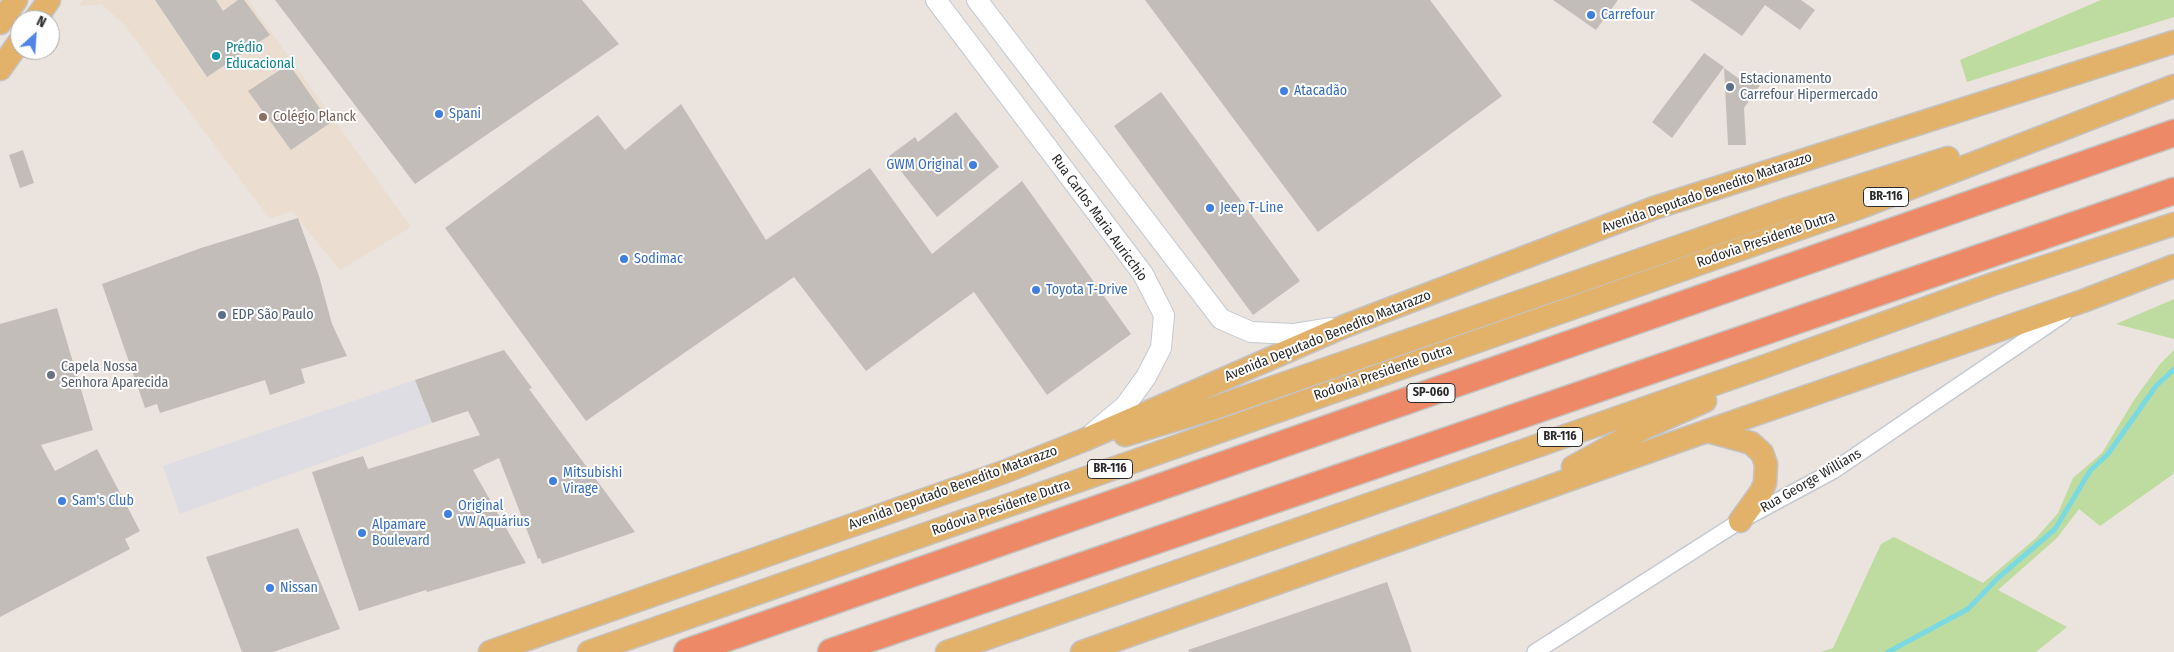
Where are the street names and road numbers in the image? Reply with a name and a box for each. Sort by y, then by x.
street label: Avenida Deputado Benedito Matarazzo [1600,149,1814,237]
street label: Rua Carlos Maria Auricchio [1047,151,1151,285]
road number: BR-116 [1864,188,1908,206]
street label: Rodovia Presidente Dutra [1695,208,1837,272]
street label: Avenida Deputado Benedito Matarazzo [1222,287,1434,385]
street label: Rodovia Presidente Dutra [1312,341,1454,405]
road number: SP-060 [1407,383,1455,402]
road number: BR-116 [1538,428,1582,447]
street label: Avenida Deputado Benedito Matarazzo [846,442,1060,534]
street label: Rua George Willians [1758,445,1864,517]
road number: BR-116 [1088,459,1132,478]
street label: Rodovia Presidente Dutra [930,476,1072,540]

